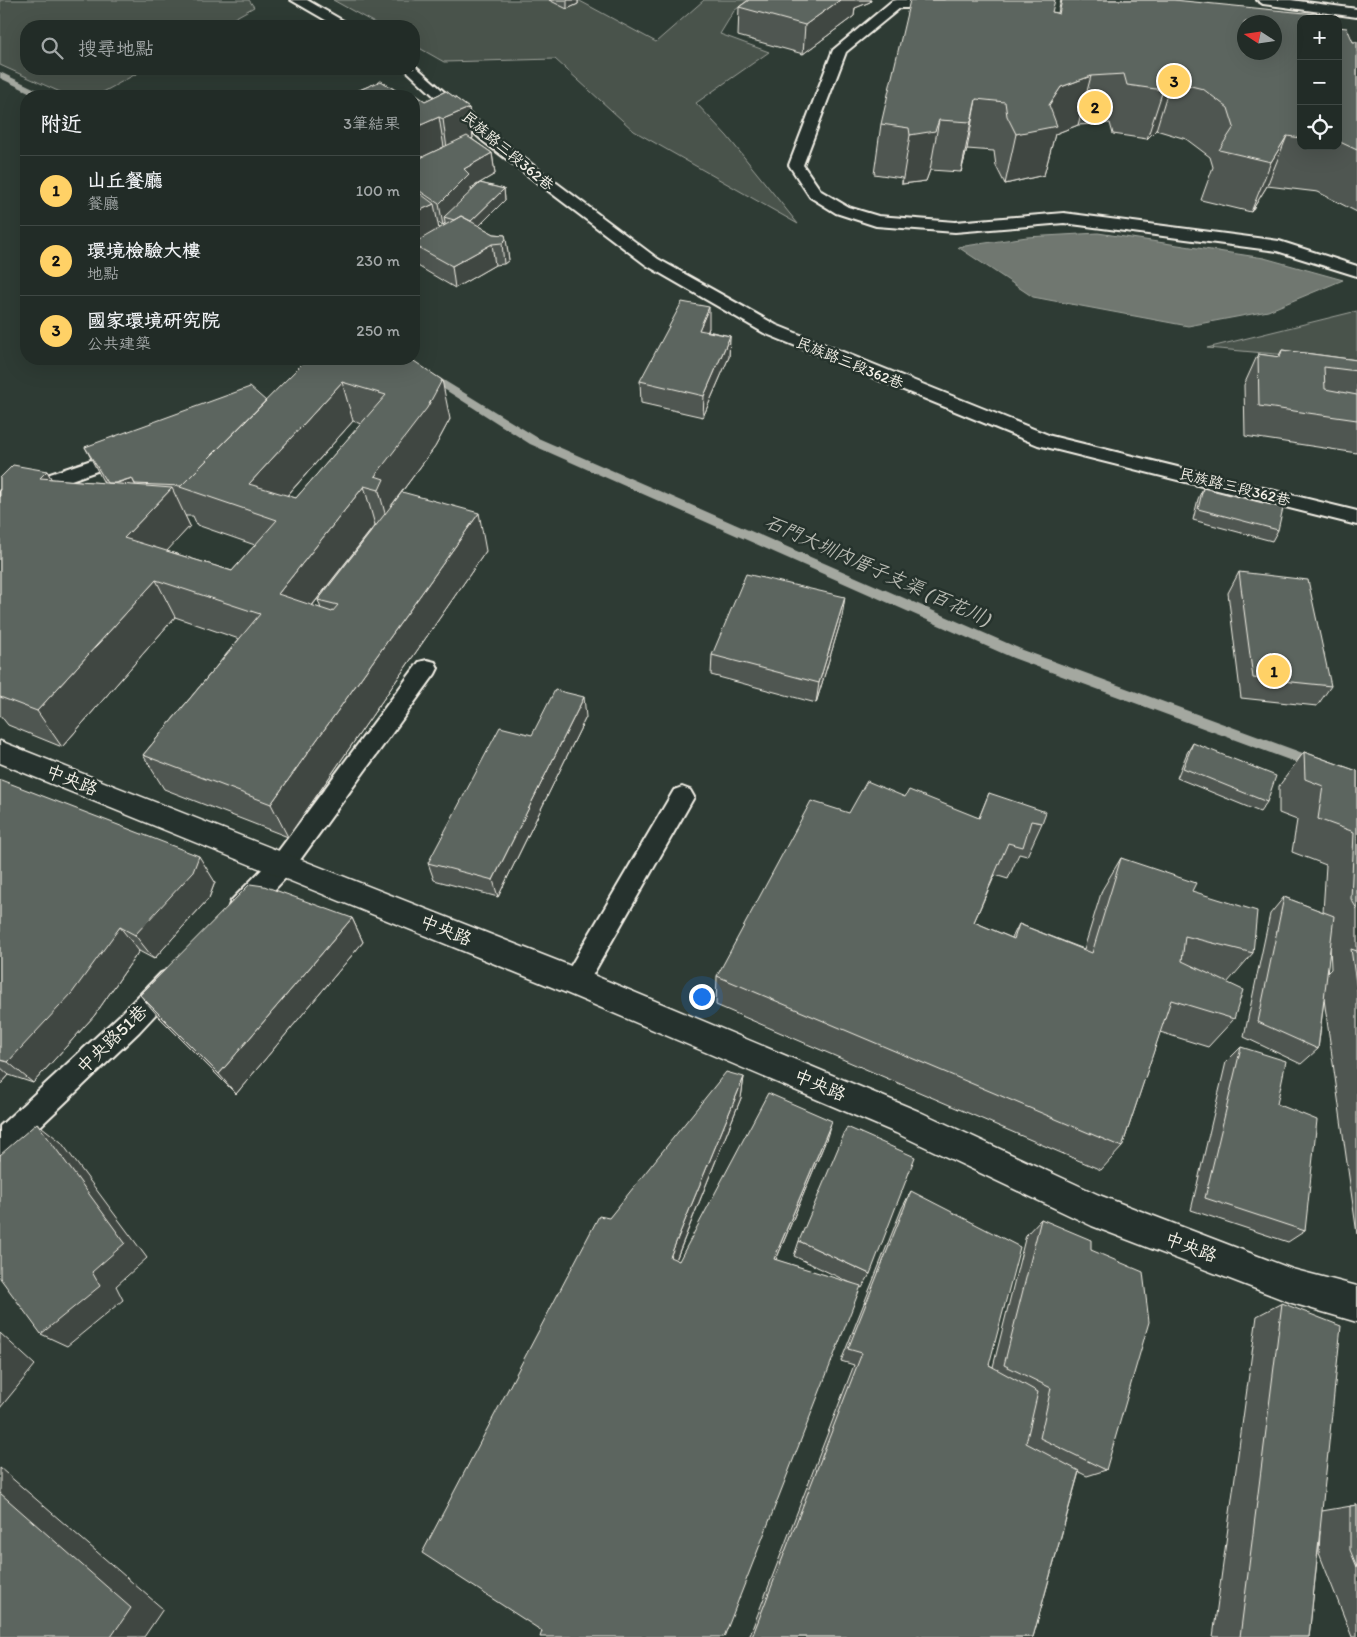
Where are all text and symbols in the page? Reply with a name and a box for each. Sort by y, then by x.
north arrow [1237,15,1282,60]
map controls [1297,15,1342,150]
button: + [1297,15,1342,60]
search box [20,20,420,75]
icon: search [38,34,66,62]
text: 搜尋地點 [78,37,154,60]
button: − [1297,60,1342,105]
pin: 3 [1158,62,1190,100]
pin: 2 [1079,88,1111,126]
button: locate [1297,105,1342,150]
street label: 民族路三段362巷 [459,107,557,195]
text: 附近 [40,111,82,136]
text: 3筆結果 [343,114,400,133]
text: 山丘餐廳 [87,169,163,192]
text: 1 [52,181,60,200]
text: 100 m [356,181,400,200]
text: 餐廳 [87,194,119,213]
text: 環境檢驗大樓 [87,239,201,262]
text: 2 [52,251,60,270]
text: 230 m [356,251,400,270]
text: 地點 [87,264,119,283]
text: 國家環境研究院 [87,309,220,332]
text: 3 [52,321,60,340]
text: 250 m [356,321,400,340]
street label: 民族路三段362巷 [794,333,906,393]
text: 公共建築 [87,334,151,353]
street label: 民族路三段362巷 [1178,464,1292,510]
water label: 石門大圳內厝子支渠 (百花川) [762,510,995,631]
pin: 1 [1258,652,1290,690]
street label: 中央路 [43,760,101,800]
street label: 中央路 [417,910,475,950]
your location [689,984,715,1010]
street label: 中央路51巷 [72,1000,152,1078]
street label: 中央路 [791,1064,849,1106]
street label: 中央路 [1162,1227,1220,1267]

